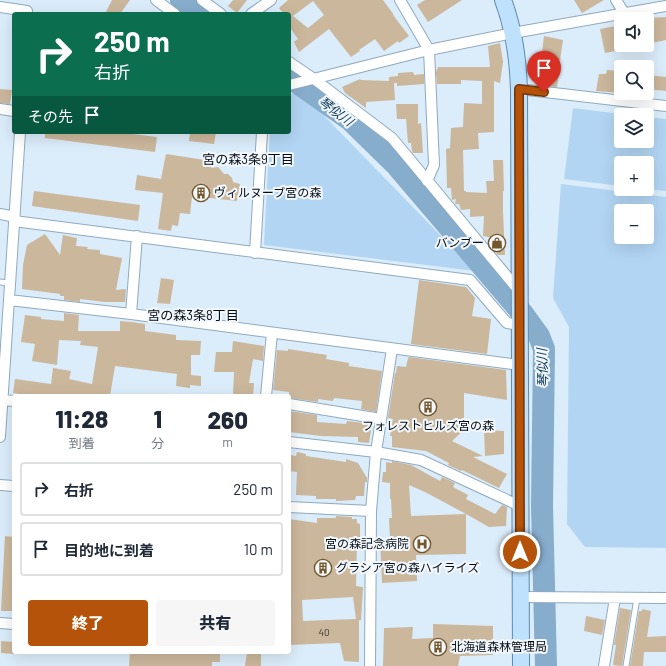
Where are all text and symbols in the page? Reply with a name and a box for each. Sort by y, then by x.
map controls [614,12,654,244]
button: sound [614,12,654,52]
text: 250 m [94,24,170,58]
icon: right [28,28,80,80]
pin [527,51,561,92]
icon: arrive [533,57,555,79]
button: search [614,60,654,100]
text: 右折 [94,61,130,83]
water label: 琴似川 [316,93,358,130]
icon: arrive [81,104,103,126]
text: その先 [28,107,73,125]
button: layers [614,108,654,148]
district label: 宮の森3条9丁目 [202,151,294,167]
button: + [614,156,654,196]
building icon: ヴィルヌーブ宮の森 [191,183,211,203]
place label: ヴィルヌーブ宮の森 [214,185,321,199]
button: − [614,204,654,244]
shop icon: バンブー [487,233,507,253]
place label: バンブー [436,235,484,249]
district label: 宮の森3条8丁目 [147,307,239,323]
water label: 琴似川 [533,346,551,388]
building icon: フォレストヒルズ宮の森 [418,397,438,417]
text: 11:28 [55,404,108,433]
text: 1 [154,404,162,433]
text: 260 [207,405,248,434]
place label: フォレストヒルズ宮の森 [362,418,494,432]
text: m [222,434,233,450]
text: 到着 [69,435,95,451]
text: 分 [151,435,164,451]
icon: right [30,478,52,500]
text: 250 m [233,480,273,498]
text: 右折 [64,481,94,499]
position arrow [499,531,541,573]
hospital icon: 宮の森記念病院 [412,534,432,554]
place label: 宮の森記念病院 [325,536,409,550]
icon: arrive [30,538,52,560]
text: 10 m [244,540,273,558]
text: 目的地に到着 [64,541,154,559]
building icon: グラシア宮の森ハイライズ [313,558,333,578]
place label: グラシア宮の森ハイライズ [336,560,479,574]
button: 終了 [28,600,148,646]
button: 共有 [156,600,275,646]
house number: 40 [318,626,330,638]
building icon: 北海道森林管理局 [428,637,448,657]
place label: 北海道森林管理局 [451,639,547,653]

